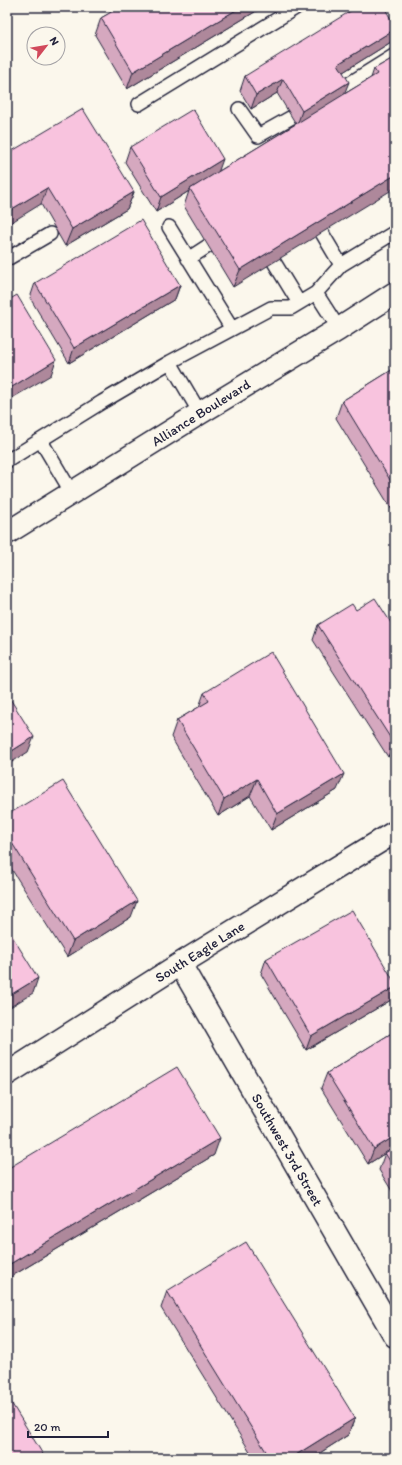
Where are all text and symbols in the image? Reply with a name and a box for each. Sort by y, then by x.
north arrow [26,26,66,66]
text: N [47,35,62,48]
street label: Alliance Boulevard [149,376,254,450]
street label: South Eagle Lane [152,918,248,986]
street label: Southwest 3rd Street [248,1091,326,1209]
scale bar [28,1413,108,1439]
text: 20 m [34,1420,61,1434]

